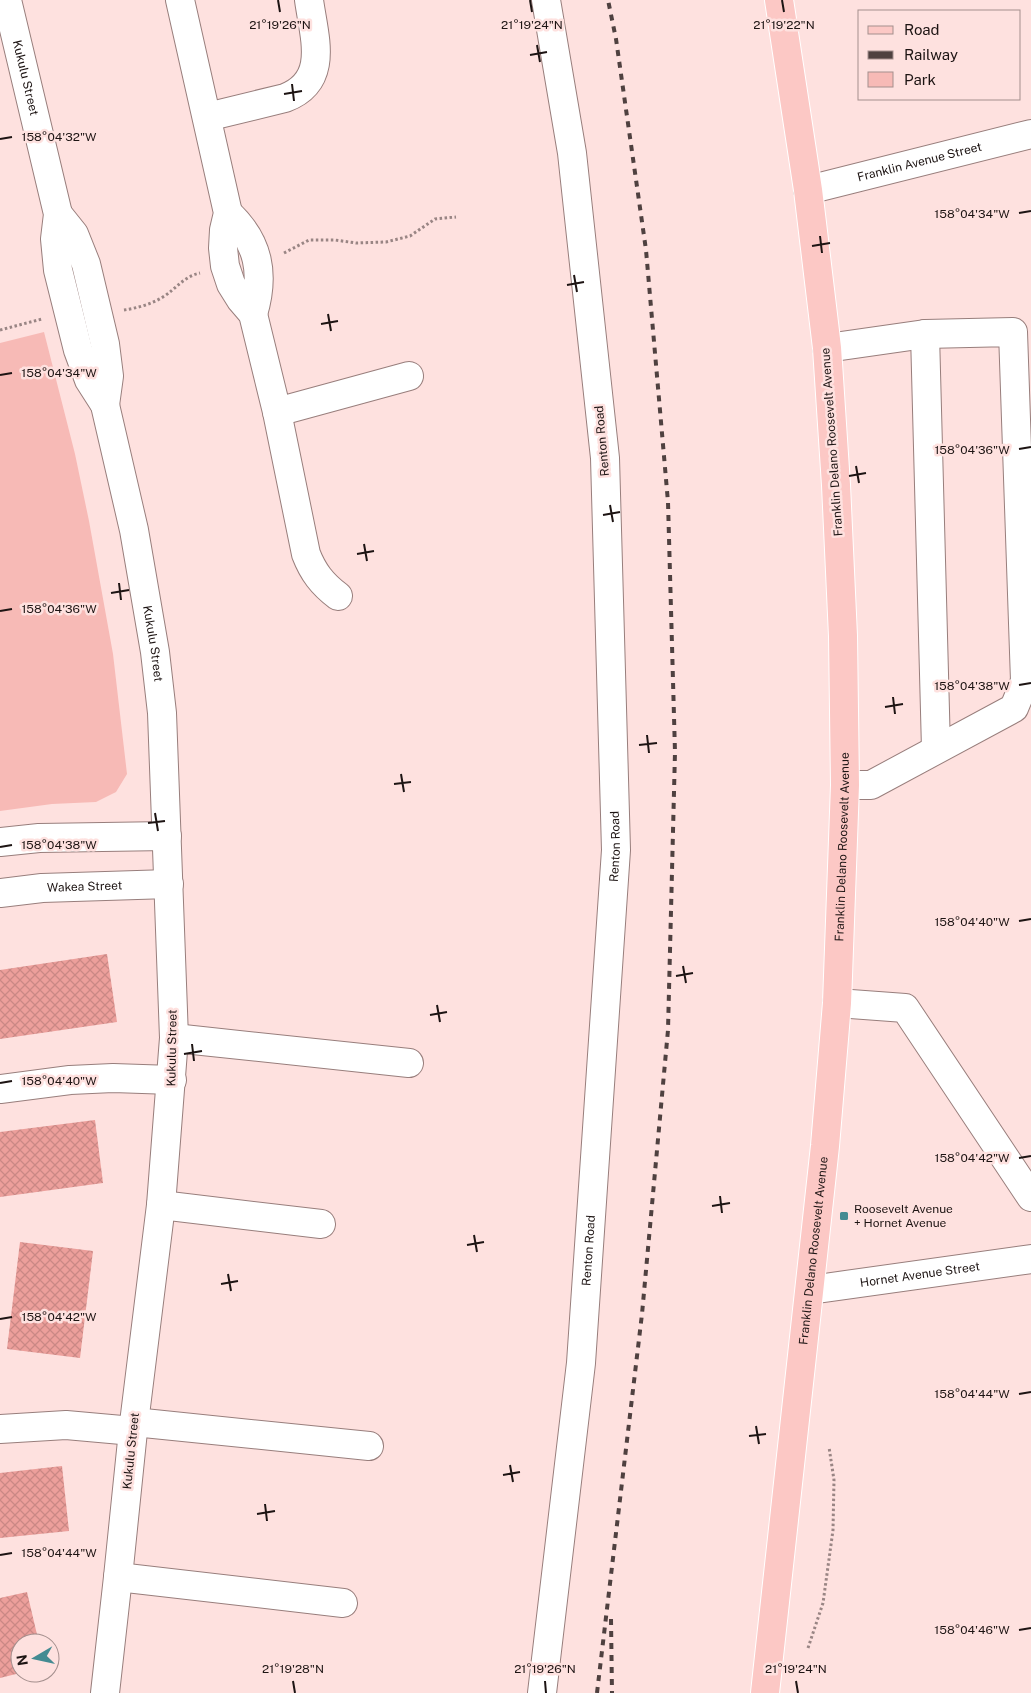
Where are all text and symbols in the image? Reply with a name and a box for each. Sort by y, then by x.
legend [858,10,1021,100]
text: 21°19'26"N [249,18,311,32]
text: 21°19'24"N [501,18,563,32]
text: 21°19'22"N [753,18,815,32]
text: Road [904,21,940,38]
street label: Kukulu Street [10,39,41,117]
text: Railway [904,46,958,63]
text: Park [904,71,936,88]
text: 158°04'32"W [22,130,97,144]
street label: Franklin Avenue Street [856,140,983,184]
text: 158°04'34"W [934,207,1010,221]
street label: Franklin Delano Roosevelt Avenue [818,347,846,537]
text: 158°04'34"W [21,366,97,380]
street label: Renton Road [592,405,612,477]
text: 158°04'36"W [934,443,1010,457]
text: 158°04'36"W [21,602,97,616]
street label: Kukulu Street [140,604,165,683]
text: 158°04'38"W [934,679,1010,693]
street label: Franklin Delano Roosevelt Avenue [832,752,852,942]
street label: Renton Road [607,811,623,882]
text: 158°04'38"W [21,838,97,852]
street label: Wakea Street [47,878,123,895]
text: 158°04'40"W [934,915,1010,929]
street label: Kukulu Street [164,1009,180,1087]
text: 158°04'40"W [21,1074,97,1088]
text: 158°04'42"W [935,1151,1010,1165]
street label: Franklin Delano Roosevelt Avenue [796,1156,831,1346]
place label: Roosevelt Avenue + Hornet Avenue [854,1202,953,1230]
marker: Roosevelt Avenue + Hornet Avenue [838,1210,850,1222]
street label: Renton Road [579,1215,598,1286]
street label: Hornet Avenue Street [859,1259,981,1290]
text: 158°04'42"W [22,1310,97,1324]
text: 158°04'44"W [934,1387,1010,1401]
street label: Kukulu Street [120,1412,142,1490]
text: 158°04'44"W [21,1546,97,1560]
text: 158°04'46"W [934,1623,1010,1637]
north arrow [10,1633,60,1683]
text: N [13,1653,31,1667]
text: 21°19'28"N [262,1662,324,1676]
text: 21°19'26"N [514,1662,576,1676]
text: 21°19'24"N [765,1662,827,1676]

